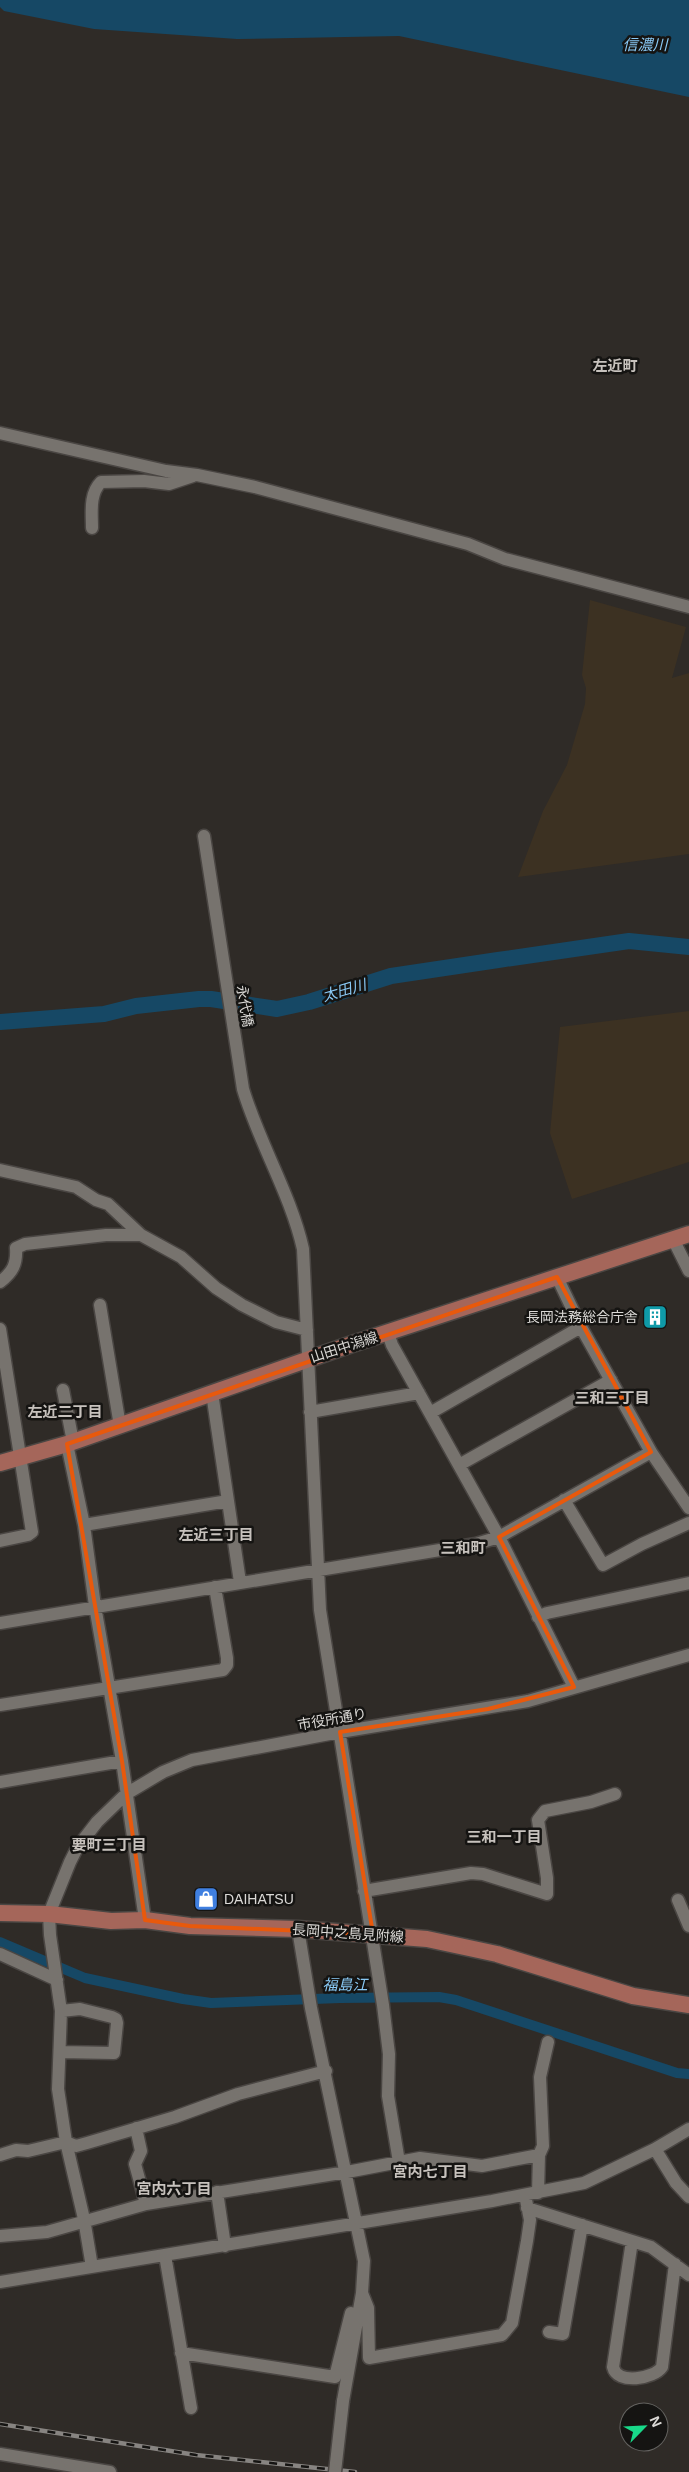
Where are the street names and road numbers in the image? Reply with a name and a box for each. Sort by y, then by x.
street label: 永代橋 [234,984,256,1028]
street label: 山田中潟線 [308,1329,380,1365]
street label: 市役所通り [296,1705,368,1733]
street label: 長岡中之島見附線 [292,1921,404,1945]

